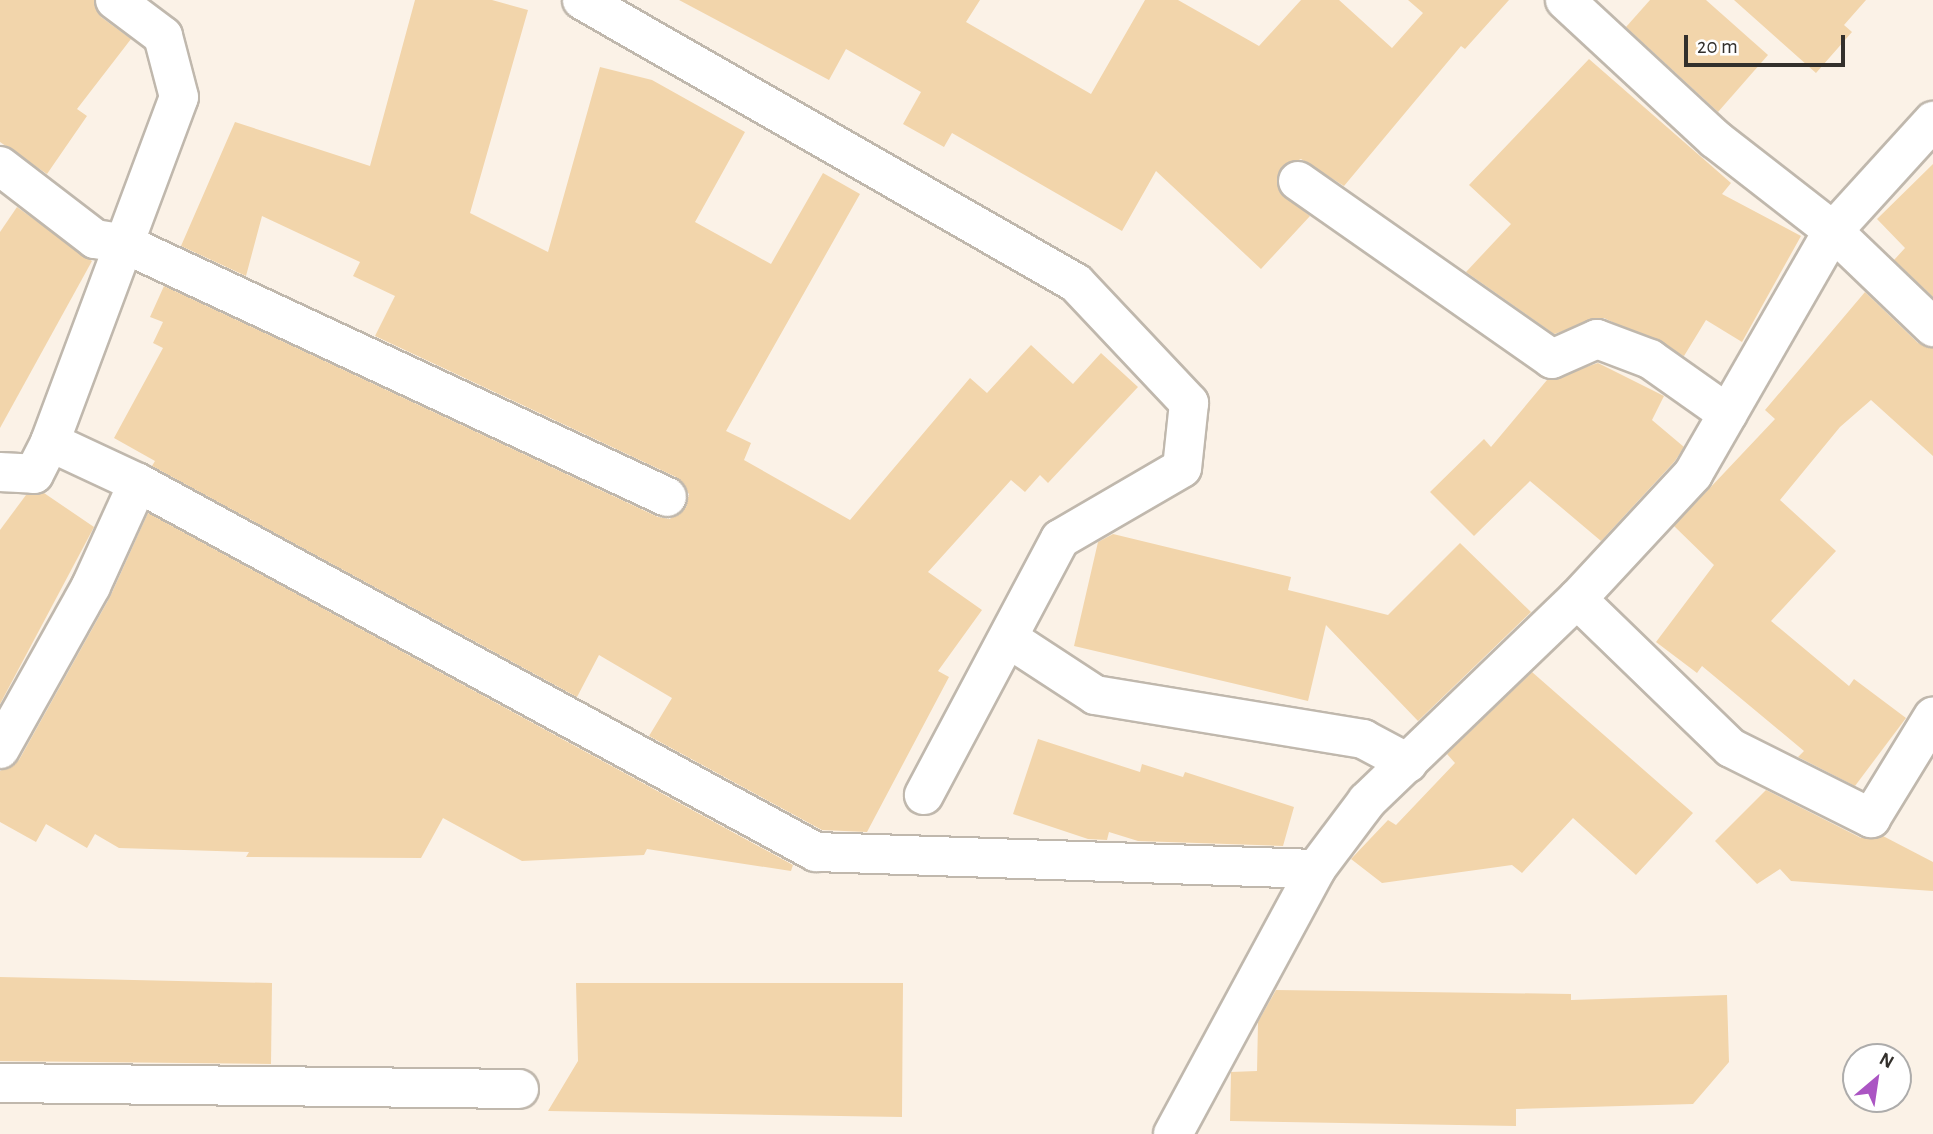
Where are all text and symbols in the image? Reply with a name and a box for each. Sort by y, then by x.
scale bar [1688,21,1849,65]
text: 20 m [1697,36,1738,57]
north arrow [1842,1043,1912,1113]
text: N [1876,1049,1897,1072]

